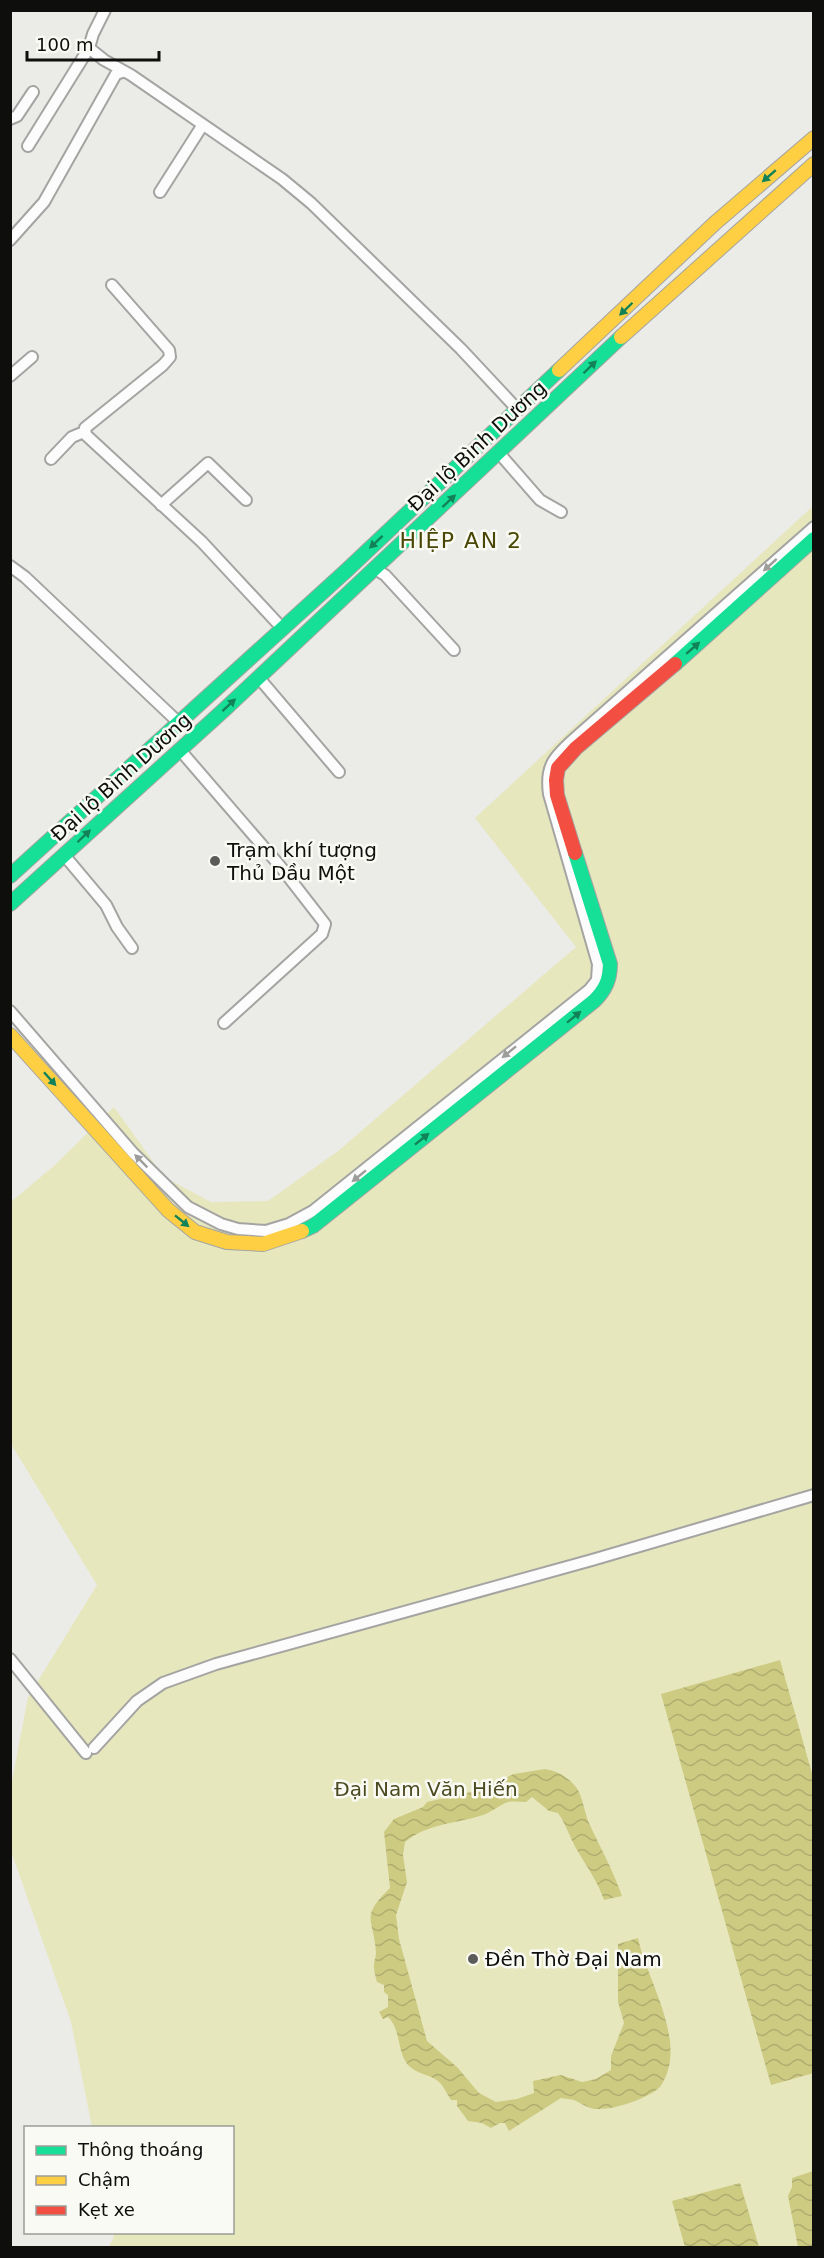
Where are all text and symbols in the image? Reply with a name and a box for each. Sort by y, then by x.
scale bar [27,24,159,62]
text: 100 m [36,34,94,55]
one-way arrow [762,169,777,182]
one-way arrow [619,302,634,315]
one-way arrow [583,360,597,374]
street label: Đại lộ Bình Dương [403,376,551,516]
one-way arrow [441,494,456,508]
district label: HIỆP AN 2 [399,528,523,553]
one-way arrow [369,535,383,549]
one-way arrow [762,559,777,572]
one-way arrow [685,642,701,655]
one-way arrow [221,699,236,712]
street label: Đại lộ Bình Dương [46,708,196,846]
one-way arrow [77,829,91,843]
place label: Trạm khí tượng Thủ Dầu Một [226,838,377,885]
marker: Trạm khí tượng Thủ Dầu Một [208,854,222,868]
one-way arrow [566,1010,582,1023]
one-way arrow [502,1046,517,1058]
one-way arrow [43,1071,57,1086]
one-way arrow [415,1134,430,1146]
one-way arrow [135,1154,149,1168]
one-way arrow [351,1169,367,1182]
one-way arrow [174,1215,190,1228]
park label: Đại Nam Văn Hiến [334,1777,518,1801]
place label: Đền Thờ Đại Nam [485,1947,662,1971]
marker: Đền Thờ Đại Nam [466,1952,480,1966]
legend [24,2126,234,2234]
text: Thông thoáng [77,2139,203,2160]
text: Chậm [78,2169,131,2190]
text: Kẹt xe [78,2199,135,2220]

